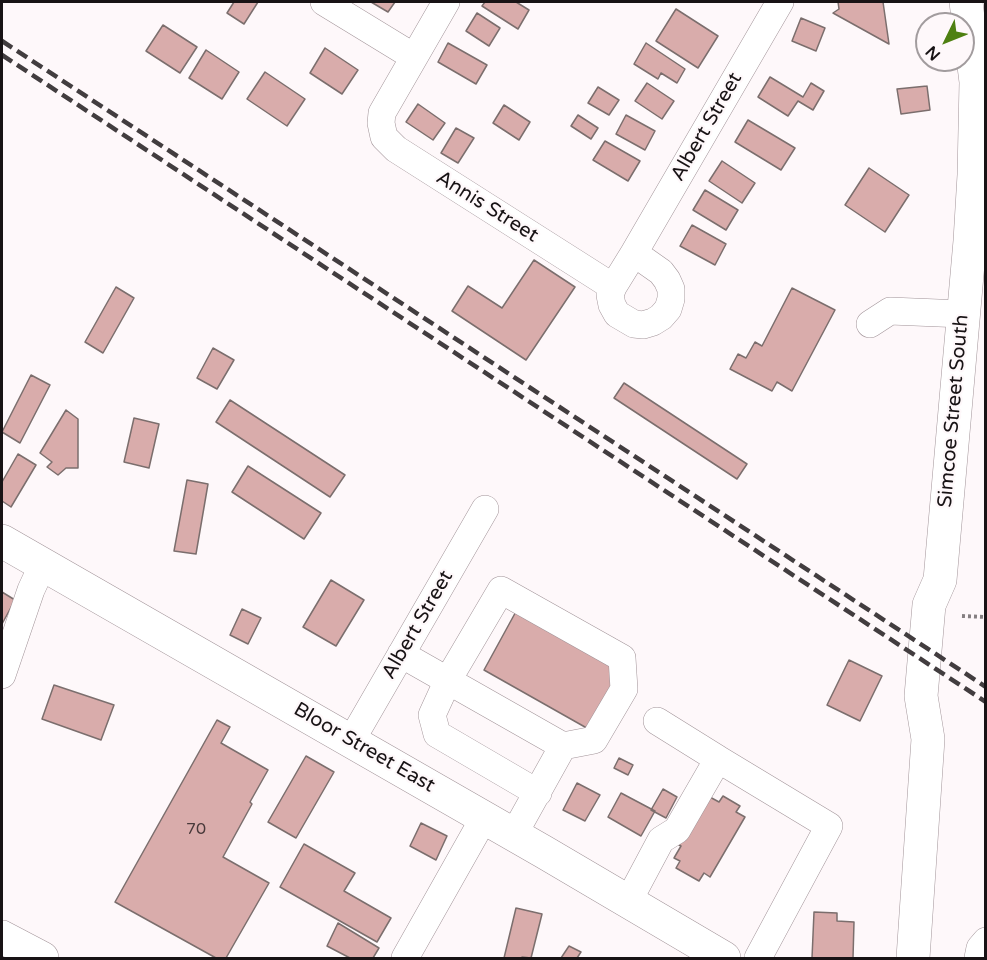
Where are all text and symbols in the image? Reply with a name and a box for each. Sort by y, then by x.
north arrow [915,12,975,72]
text: N [922,41,945,64]
street label: Albert Street [666,68,748,186]
street label: Annis Street [431,166,543,248]
street label: Simcoe Street South [934,314,974,508]
street label: Albert Street [377,566,459,684]
street label: Bloor Street East [289,698,439,798]
house number: 70 [186,820,206,840]

